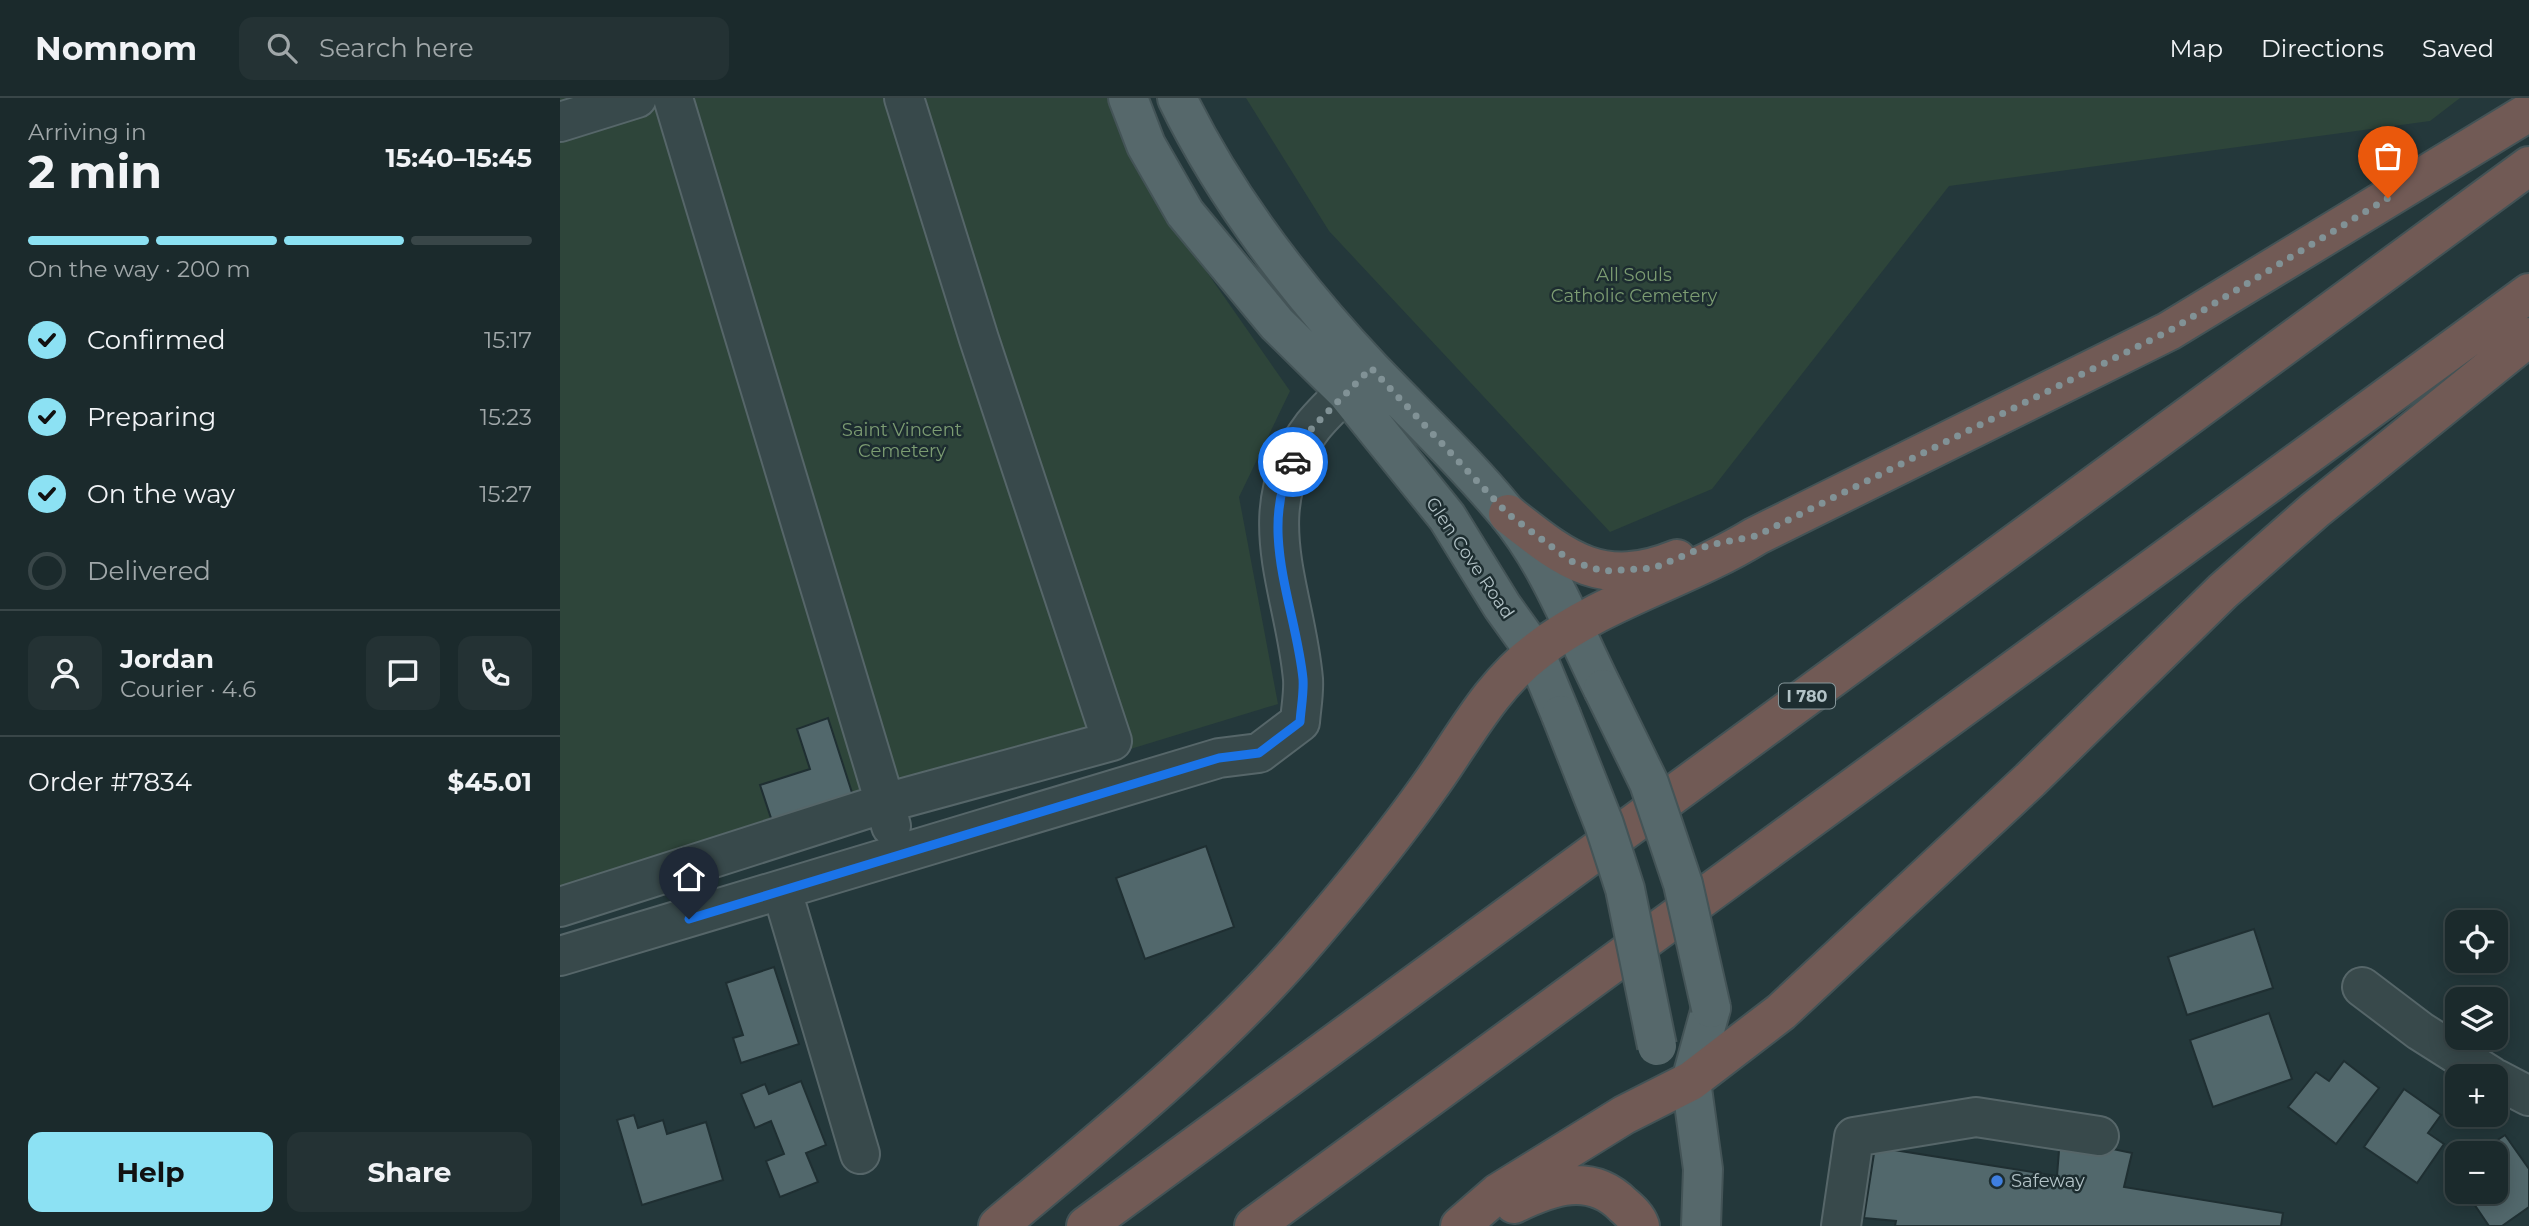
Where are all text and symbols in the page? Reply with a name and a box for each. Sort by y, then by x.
search box [239,17,729,80]
text: Nomnom [35,28,197,68]
icon: search [263,29,301,67]
text: Search here [319,32,474,64]
text: Map [2170,34,2223,63]
text: Directions [2261,34,2384,63]
text: Saved [2422,34,2494,63]
text: Arriving in [28,118,147,146]
pin [2358,126,2418,198]
icon: bag [2369,137,2407,175]
text: 15:40–15:45 [386,142,532,174]
text: 2 min [28,143,162,200]
text: On the way · 200 m [28,255,251,283]
park label: All Souls Catholic Cemetery [1551,264,1717,307]
icon: check [28,321,66,359]
text: Confirmed [87,324,226,356]
text: 15:17 [484,326,532,354]
icon: check [28,398,66,436]
text: Preparing [87,401,216,433]
text: 15:23 [480,403,532,431]
park label: Saint Vincent Cemetery [842,419,962,462]
courier [1258,427,1328,497]
icon: car [1274,443,1312,481]
icon: check [28,475,66,513]
text: On the way [87,478,235,510]
text: 15:27 [479,480,532,508]
street label: Glen Cove Road [1421,493,1519,623]
text: Delivered [87,555,211,587]
button: person [28,636,102,710]
button: chat [366,636,440,710]
button: phone [458,636,532,710]
text: Jordan [120,643,214,675]
text: Courier · 4.6 [120,675,256,703]
road number: I 780 [1779,684,1835,708]
text: Order #7834 [28,766,192,798]
text: $45.01 [448,766,532,798]
pin [659,847,719,919]
icon: home [670,858,708,896]
map controls [2445,910,2508,1204]
button: locate [2445,910,2508,973]
button: layers [2445,987,2508,1050]
button: + [2445,1064,2508,1127]
button: Help [28,1132,273,1212]
button: Share [287,1132,532,1212]
button: − [2445,1141,2508,1204]
place label: Safeway [2011,1170,2085,1192]
marker: Safeway [1989,1173,2005,1189]

